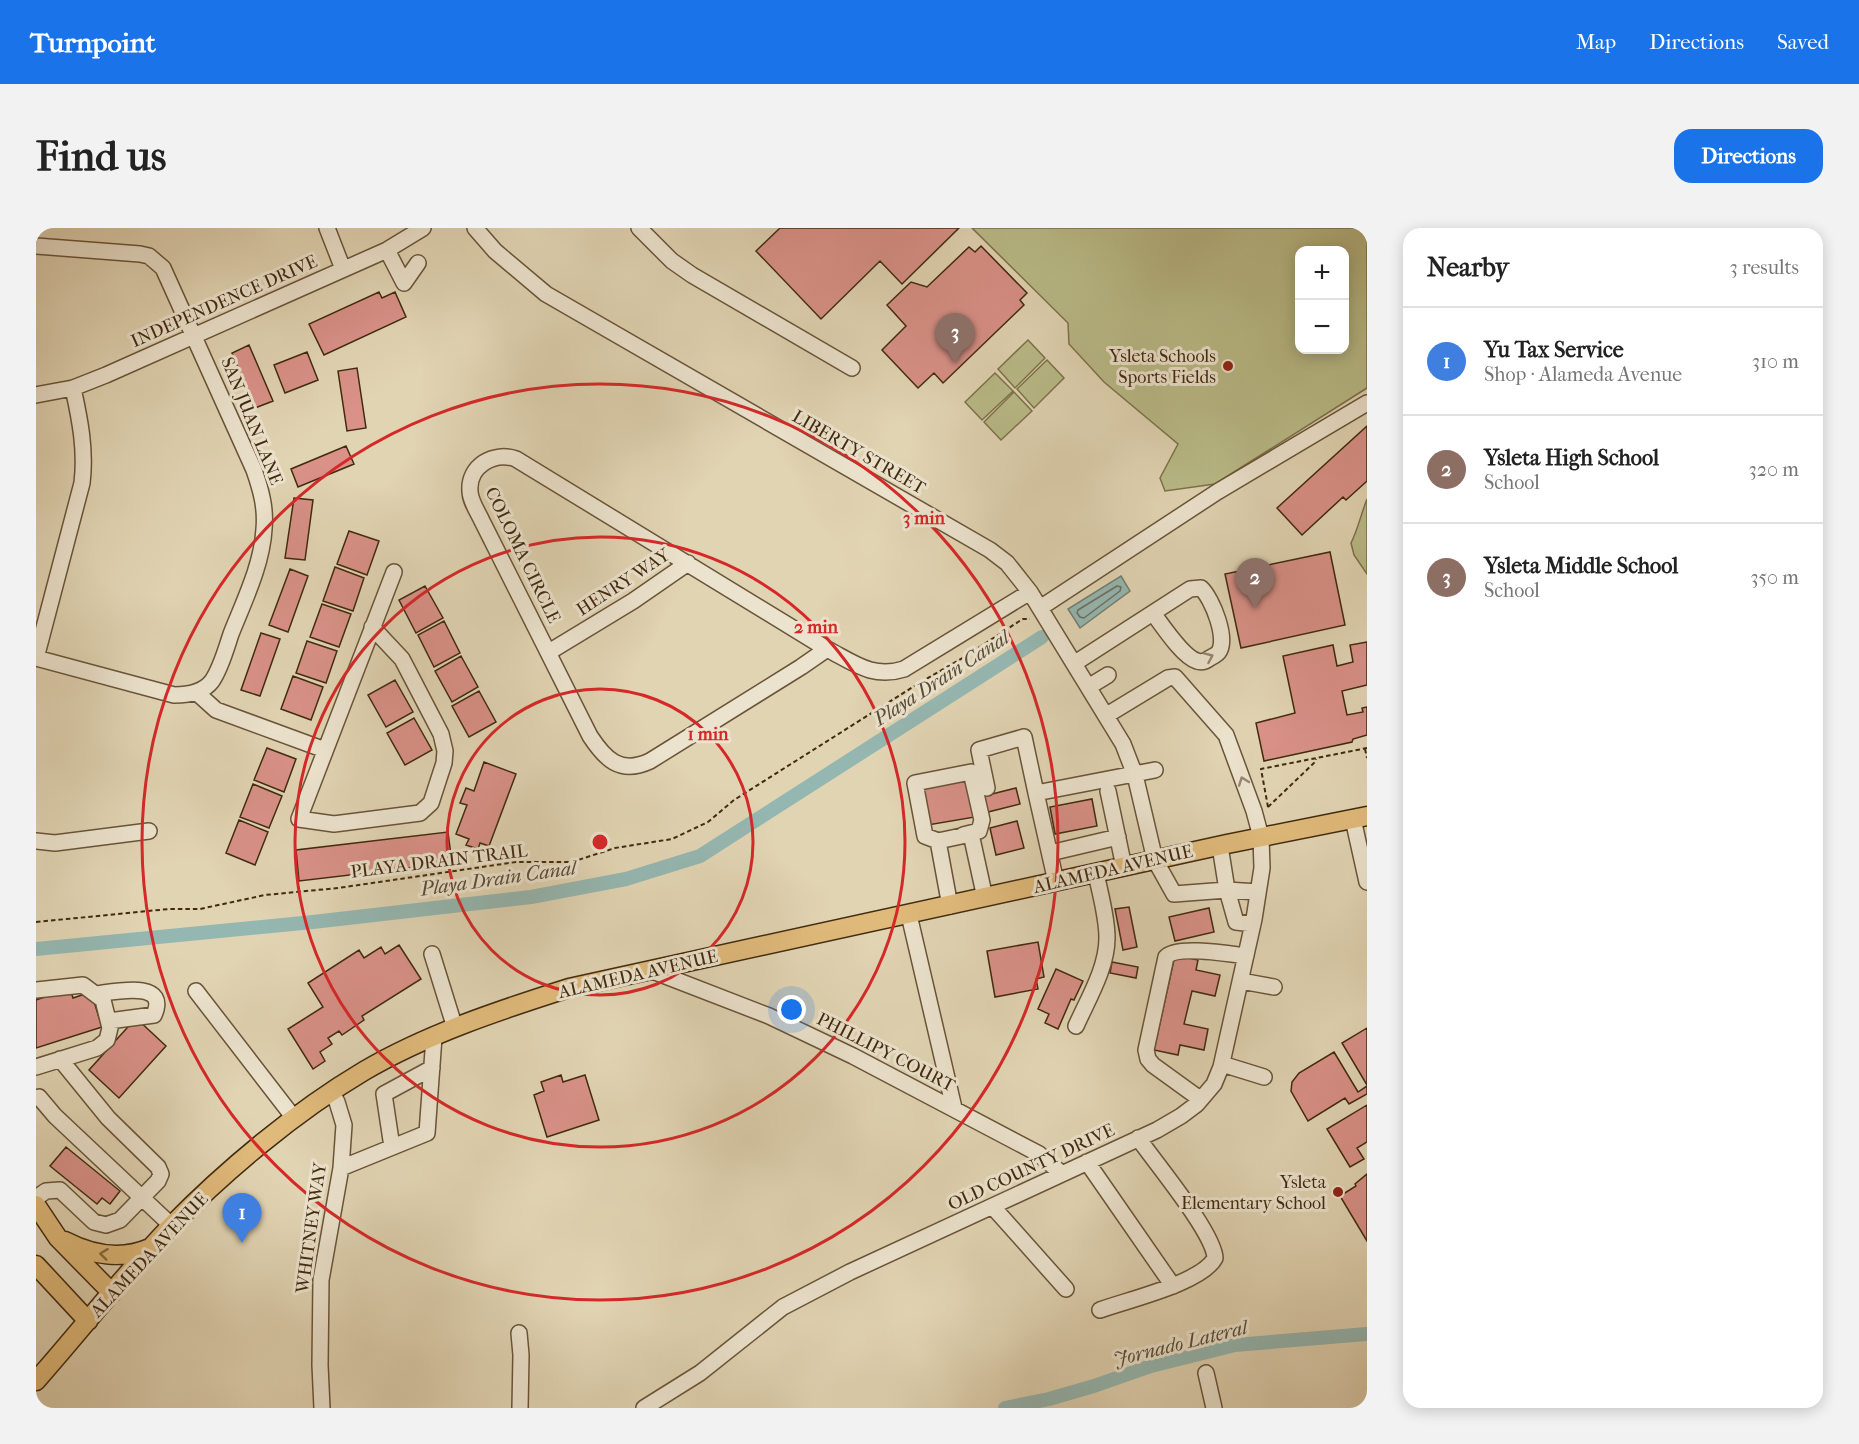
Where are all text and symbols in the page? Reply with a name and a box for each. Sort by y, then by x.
text: Turnpoint [30,26,156,59]
text: Map [1576,30,1616,54]
text: Directions [1649,30,1744,54]
text: Saved [1777,30,1829,54]
button: Directions [1674,129,1823,183]
text: Find us [36,132,166,181]
map controls [1295,246,1349,354]
button: + [1295,246,1349,300]
street label: INDEPENDENCE DRIVE [128,251,321,352]
text: Nearby [1427,252,1509,283]
text: 3 results [1730,256,1799,279]
button: − [1295,300,1349,354]
pin: 3 [936,314,974,363]
text: Yu Tax Service [1484,337,1624,363]
place label: Ysleta Schools Sports Fields [1108,346,1216,388]
text: 1 [1443,350,1450,373]
text: 310 m [1752,350,1799,373]
street label: SAN JUAN LANE [216,354,287,488]
marker: Ysleta Schools Sports Fields [1221,359,1235,373]
text: Shop · Alameda Avenue [1484,363,1682,386]
street label: LIBERTY STREET [789,406,930,499]
text: Ysleta High School [1484,445,1659,471]
text: 2 [1441,458,1452,481]
text: 320 m [1749,458,1799,481]
text: School [1484,471,1540,494]
street label: COLOMA CIRCLE [481,484,565,627]
text: 3 min [903,508,946,529]
street label: HENRY WAY [573,544,674,620]
text: Ysleta Middle School [1484,553,1678,579]
pin: 2 [1236,558,1274,608]
text: 3 [1442,566,1451,589]
text: 350 m [1750,566,1799,589]
text: School [1484,579,1540,602]
text: 2 min [794,617,838,638]
water label: Playa Drain Canal [868,625,1015,731]
one-way arrow [1202,652,1213,664]
text: 1 min [687,724,729,745]
one-way arrow [1238,776,1250,787]
centre of rings [590,832,610,852]
street label: PLAYA DRAIN TRAIL [350,840,529,883]
street label: ALAMEDA AVENUE [1031,841,1195,898]
water label: Playa Drain Canal [418,856,579,901]
street label: ALAMEDA AVENUE [556,946,720,1003]
your location [777,995,806,1024]
street label: PHILLIPY COURT [813,1008,959,1097]
street label: OLD COUNTY DRIVE [945,1120,1118,1215]
street label: WHITNEY WAY [292,1161,331,1296]
place label: Ysleta Elementary School [1181,1172,1327,1214]
marker: Ysleta Elementary School [1331,1185,1345,1199]
street label: ALAMEDA AVENUE [86,1189,213,1323]
pin: 1 [222,1194,262,1243]
one-way arrow [99,1248,109,1261]
water label: Jornado Lateral [1111,1315,1251,1371]

